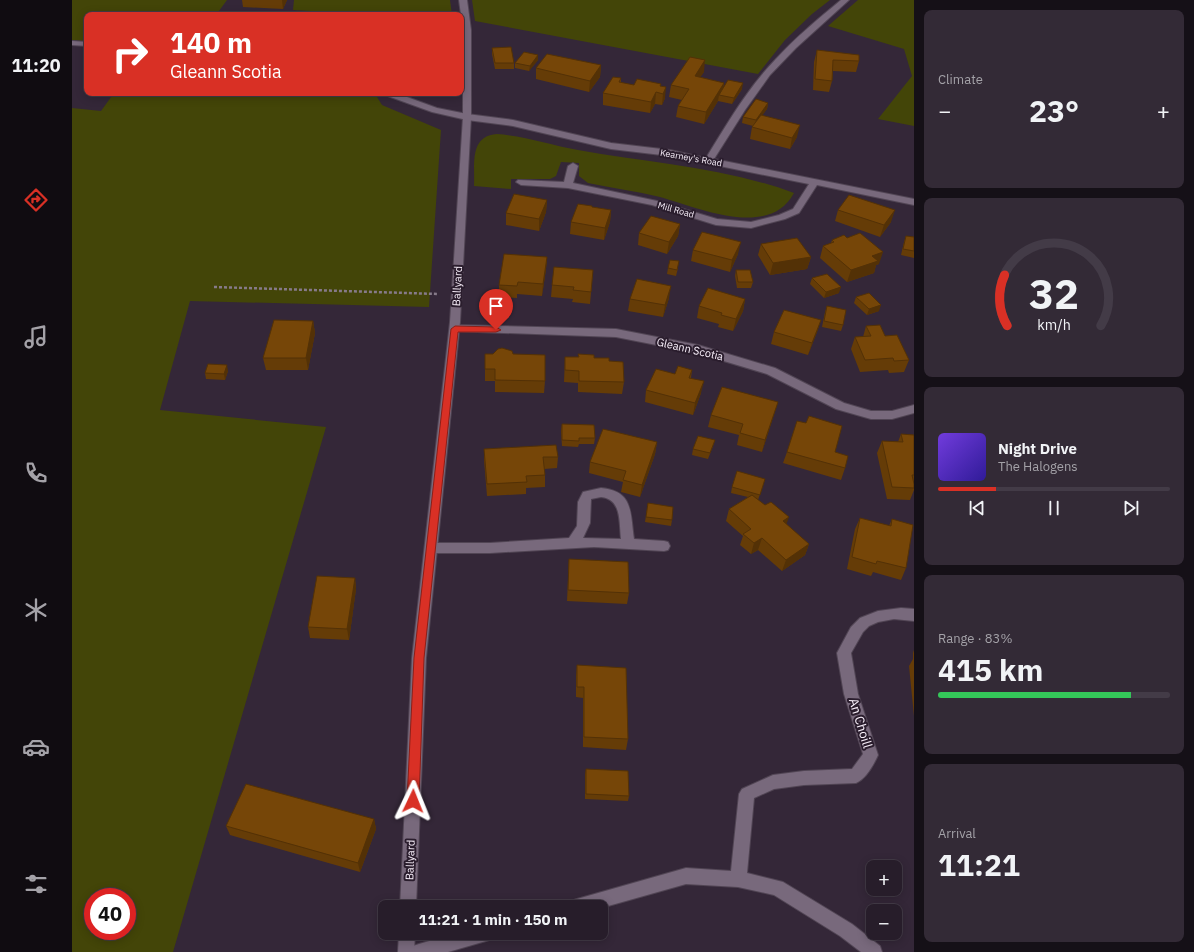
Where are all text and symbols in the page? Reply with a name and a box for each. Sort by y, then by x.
text: 140 m [170,24,252,61]
icon: right [104,28,156,80]
text: 11:20 [11,54,61,77]
text: Gleann Scotia [170,60,282,83]
text: Climate [938,71,983,88]
text: 23° [1029,91,1079,130]
text: − [938,96,951,125]
text: + [1157,96,1170,125]
street label: Kearney's Road [659,147,723,168]
icon: directions [22,186,50,214]
street label: Mill Road [657,199,696,220]
street label: Ballyard [449,265,465,307]
text: 32 [1029,265,1079,319]
pin [479,289,513,330]
icon: arrive [485,295,507,317]
text: km/h [1037,314,1071,333]
icon: music [22,323,50,351]
street label: Gleann Scotia [655,335,725,364]
text: Night Drive [998,439,1077,458]
text: The Halogens [998,458,1078,475]
icon: phone [22,459,50,487]
icon: previous [966,497,988,519]
icon: pause [1043,497,1065,519]
icon: next [1120,497,1142,519]
icon: climate [22,596,50,624]
text: Range · 83% [938,630,1012,647]
text: 415 km [938,650,1043,689]
street label: An Choill [845,696,876,751]
icon: car [22,733,50,761]
position arrow [392,780,434,822]
text: Arrival [938,825,976,842]
street label: Ballyard [402,840,418,880]
text: 11:21 [938,845,1020,884]
map controls [866,860,902,940]
button: + [866,860,902,896]
icon: filters [22,870,50,898]
speed limit sign: 40 [84,888,136,940]
button: − [866,904,902,940]
text: 11:21 · 1 min · 150 m [419,910,567,929]

